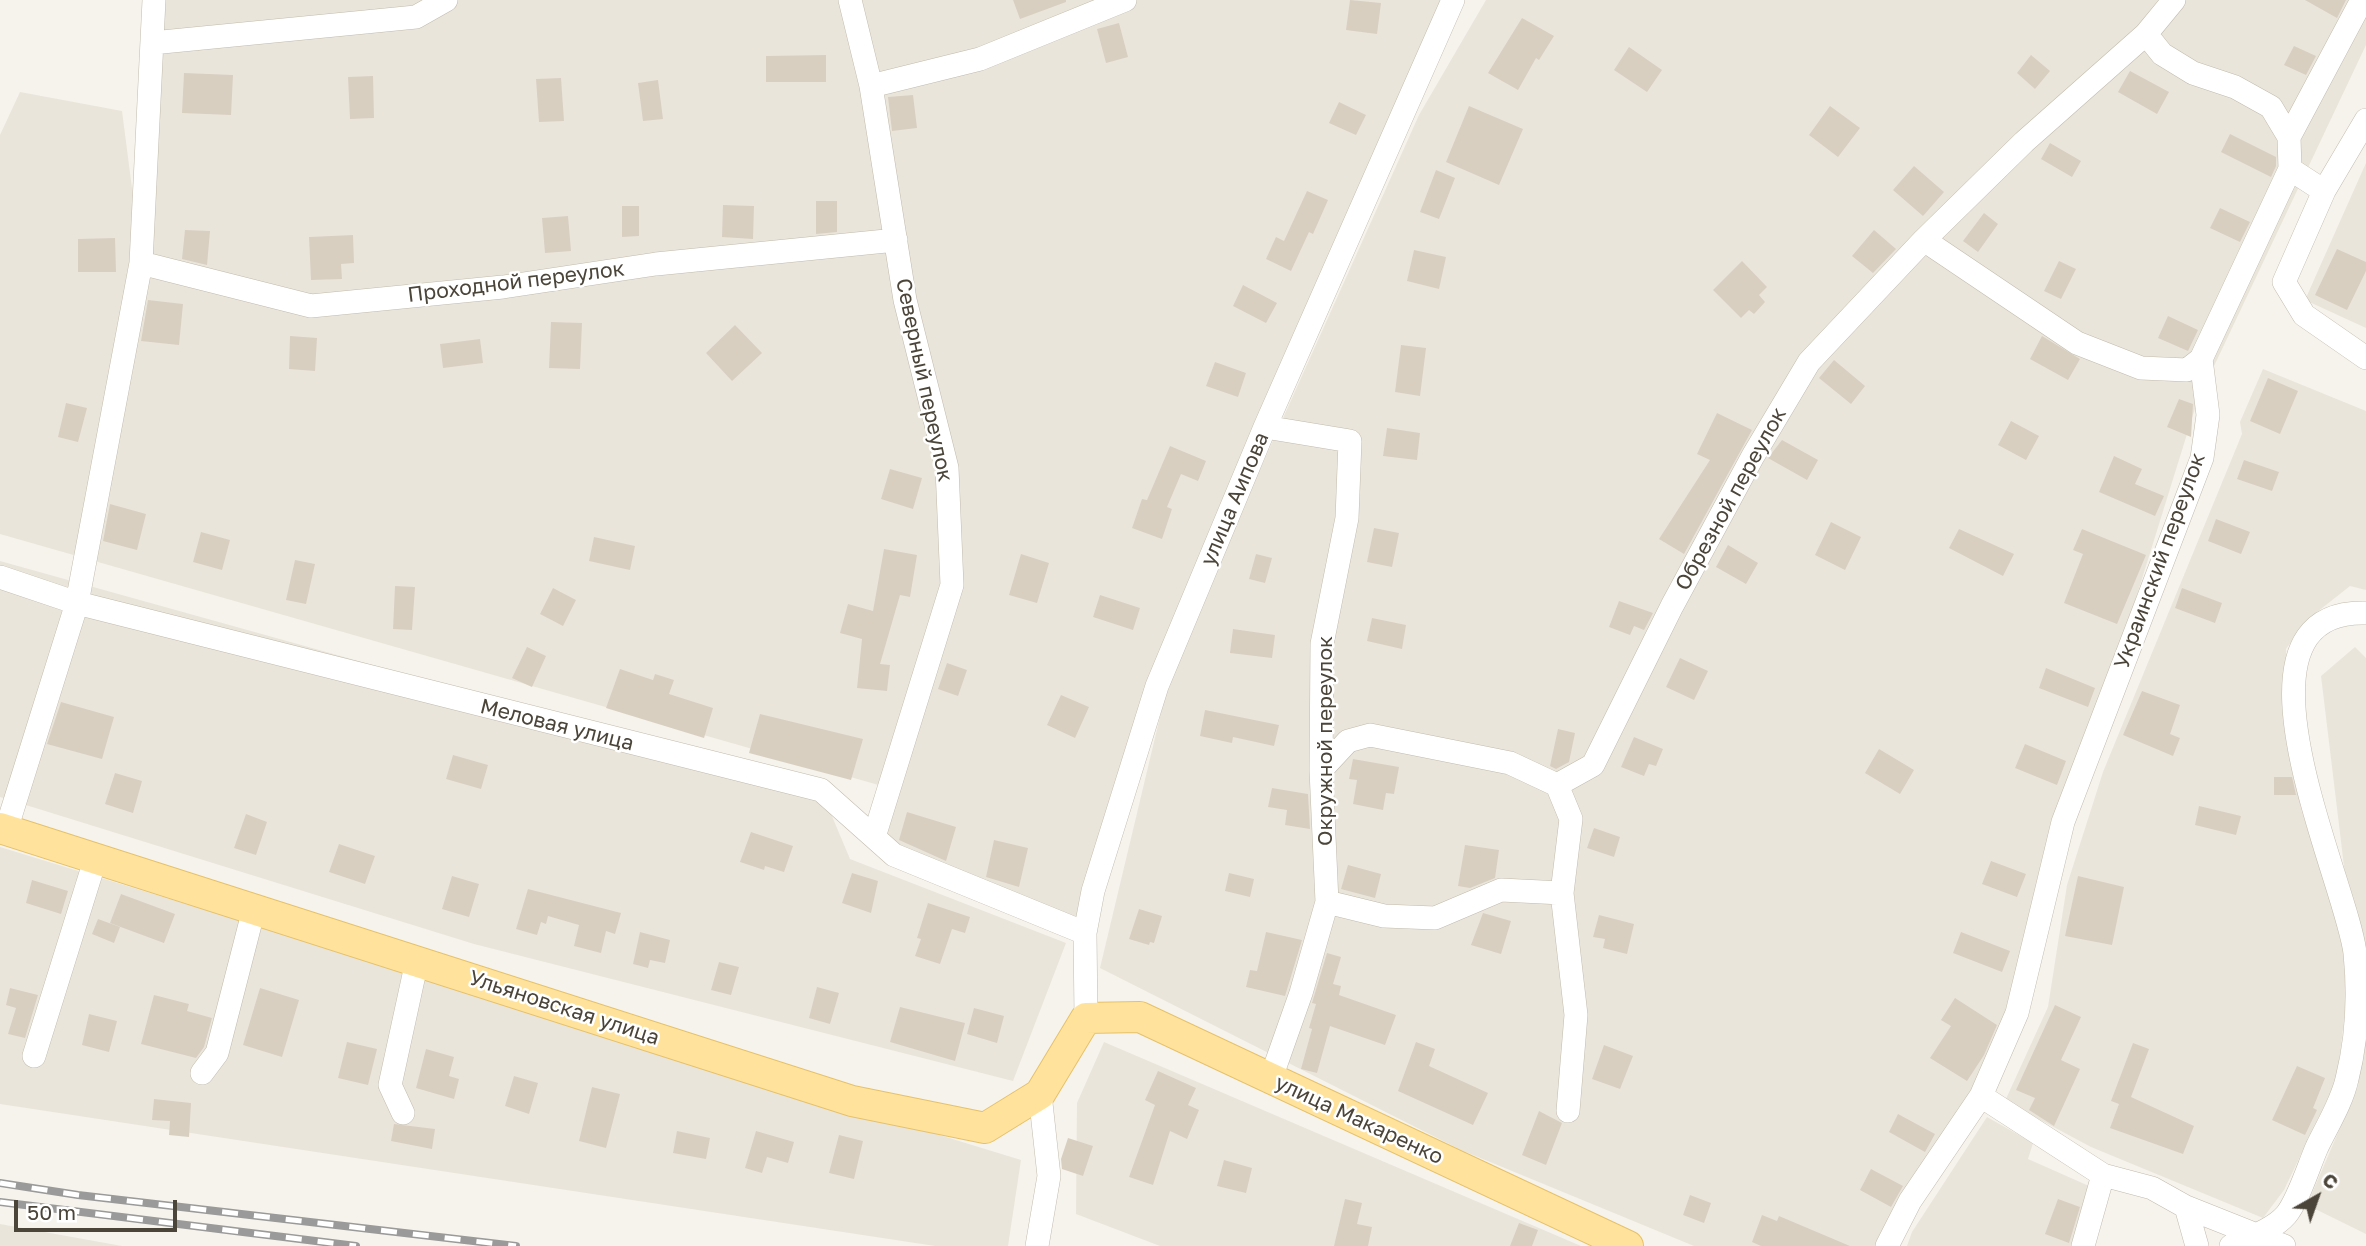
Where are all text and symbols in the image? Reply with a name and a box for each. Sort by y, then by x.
street label: Проходной переулок [406,256,626,308]
street label: Северный переулок [890,276,958,484]
street label: Обрезной переулок [1670,403,1792,595]
street label: улица Аипова [1196,428,1274,570]
street label: Украинский переулок [2109,450,2211,672]
street label: Окружной переулок [1312,636,1338,846]
street label: Меловая улица [478,694,636,756]
street label: Ульяновская улица [466,965,662,1051]
street label: улица Макаренко [1271,1070,1447,1170]
north arrow [2282,1162,2352,1232]
text: С [2318,1167,2343,1194]
scale bar [18,1186,180,1230]
text: 50 m [27,1199,76,1225]

